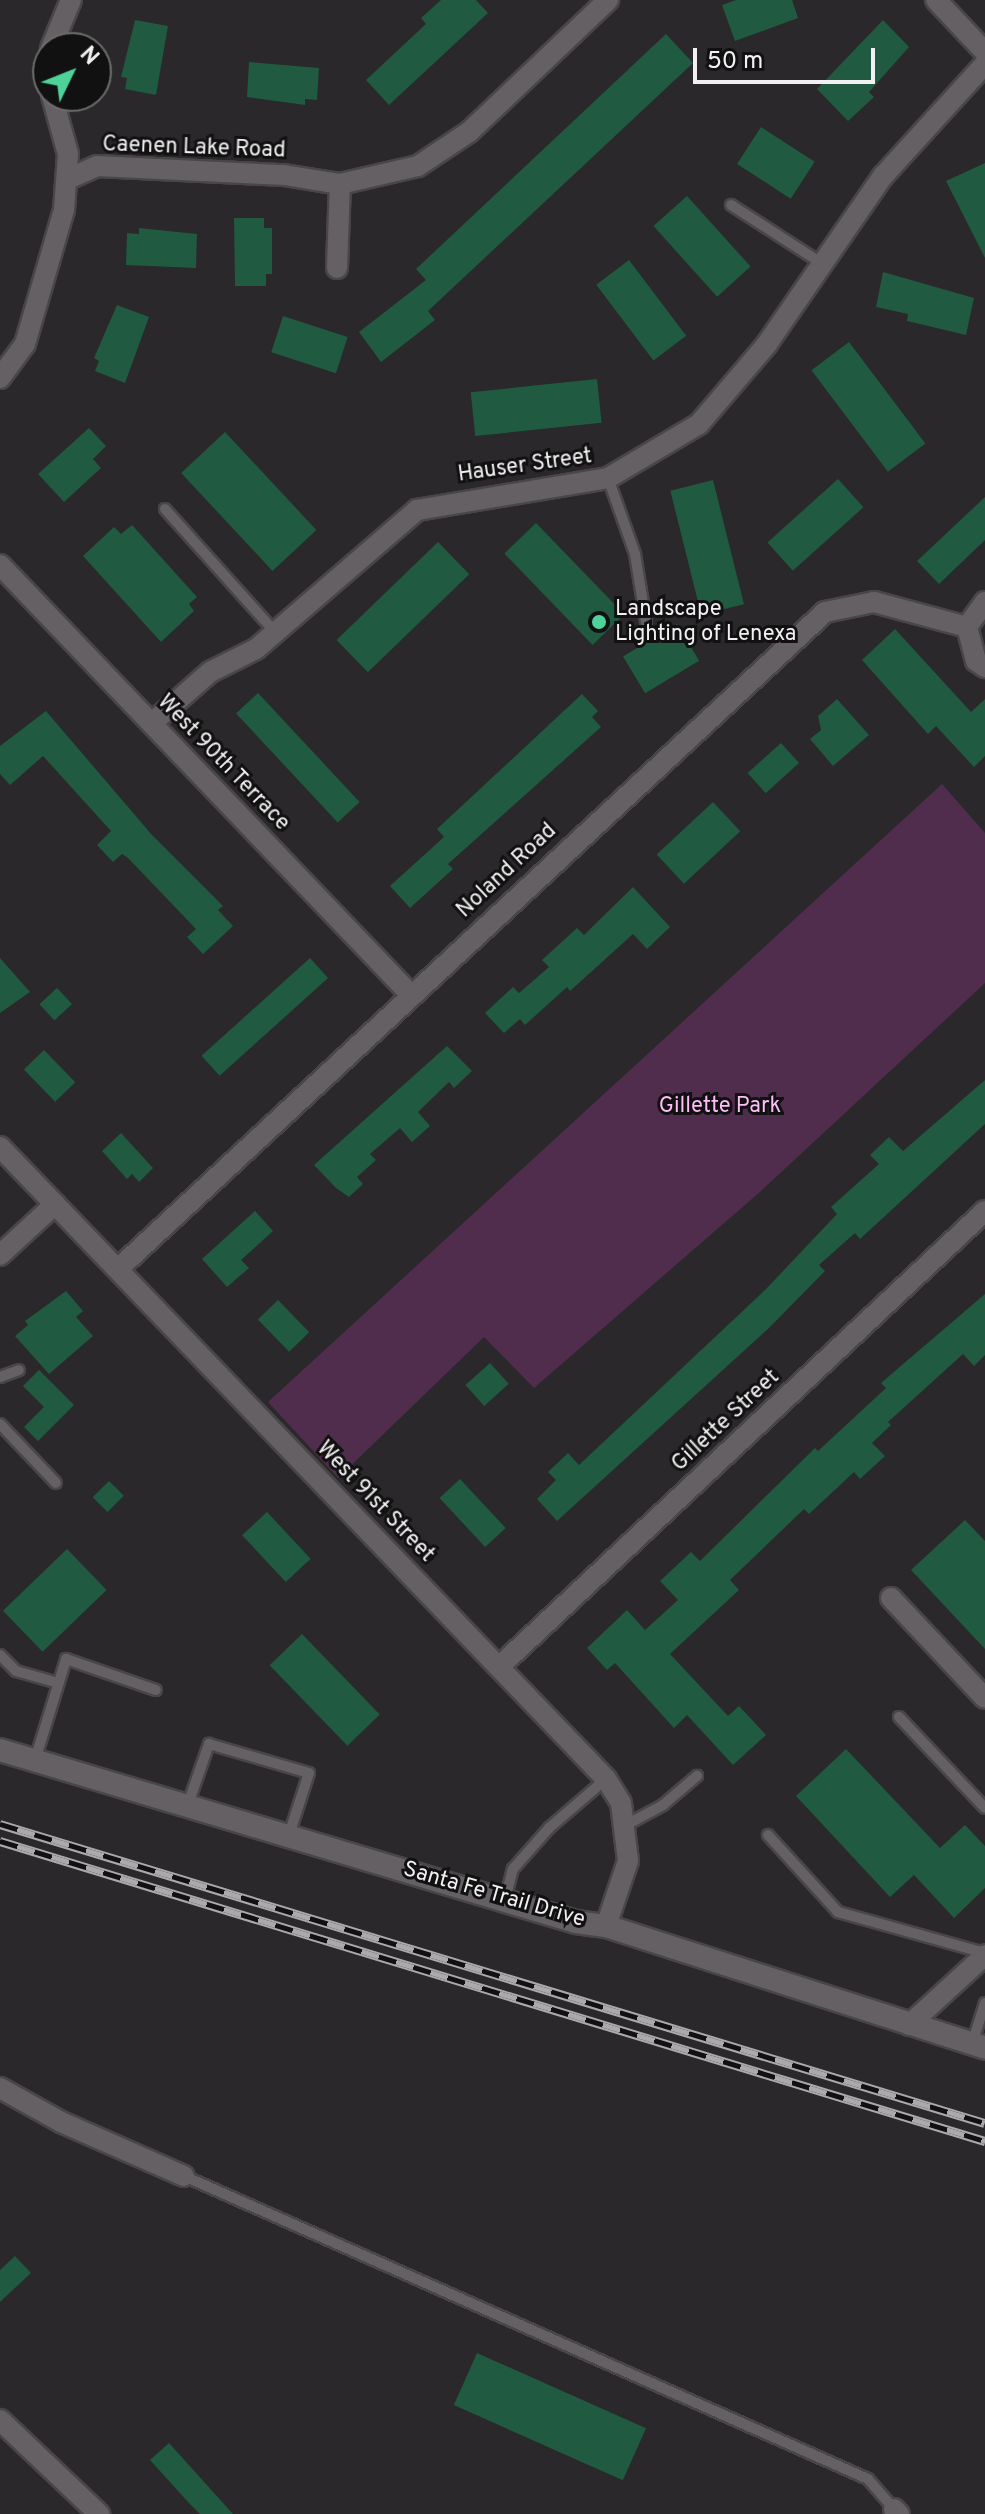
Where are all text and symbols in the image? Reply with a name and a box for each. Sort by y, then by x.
north arrow [32,32,112,112]
scale bar [697,32,879,82]
text: N [73,42,104,72]
text: 50 m [707,47,763,77]
street label: Caenen Lake Road [102,132,286,164]
street label: Hauser Street [456,444,594,488]
place label: Landscape Lighting of Lenexa [615,596,796,648]
marker: Landscape Lighting of Lenexa [590,613,608,631]
street label: West 90th Terrace [151,689,295,837]
street label: Noland Road [452,818,562,924]
park label: Gillette Park [659,1094,781,1120]
street label: Gillette Street [667,1364,785,1478]
street label: West 91st Street [311,1436,439,1568]
street label: Santa Fe Trail Drive [400,1856,588,1934]

